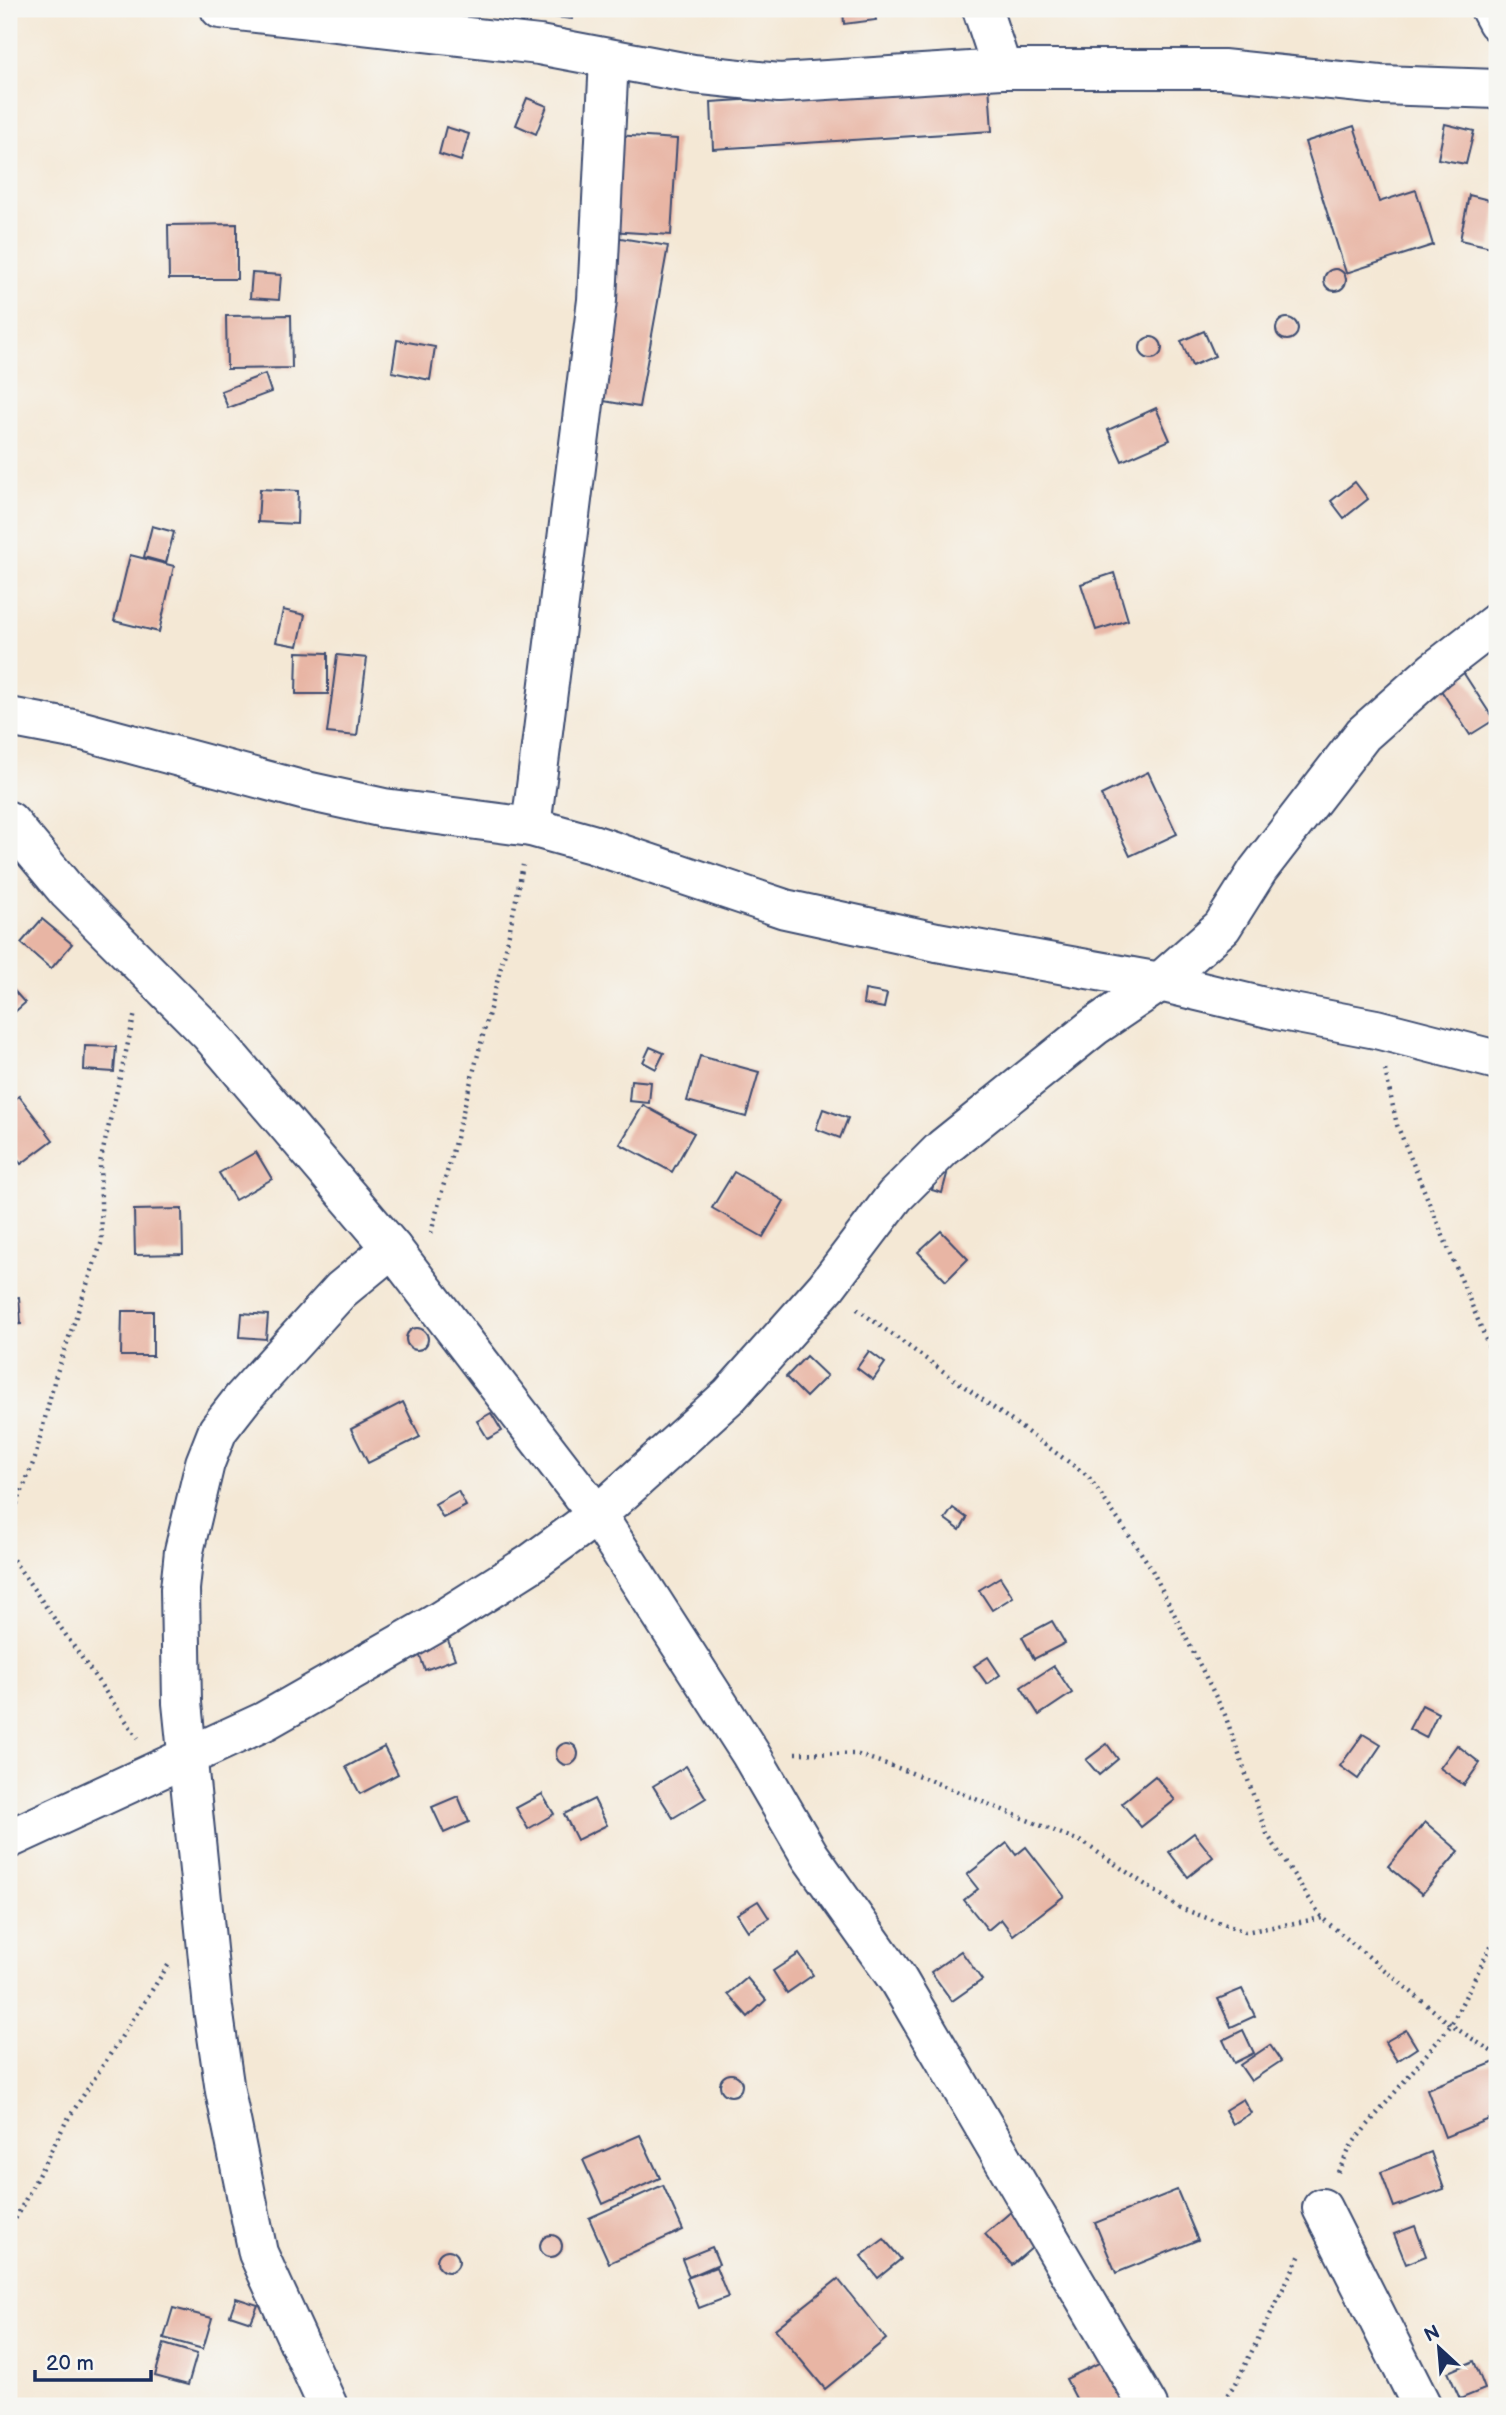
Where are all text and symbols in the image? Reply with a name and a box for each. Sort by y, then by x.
north arrow [1404,2314,1474,2384]
text: N [1421,2321,1444,2348]
scale bar [35,2338,150,2382]
text: 20 m [46,2351,94,2376]

